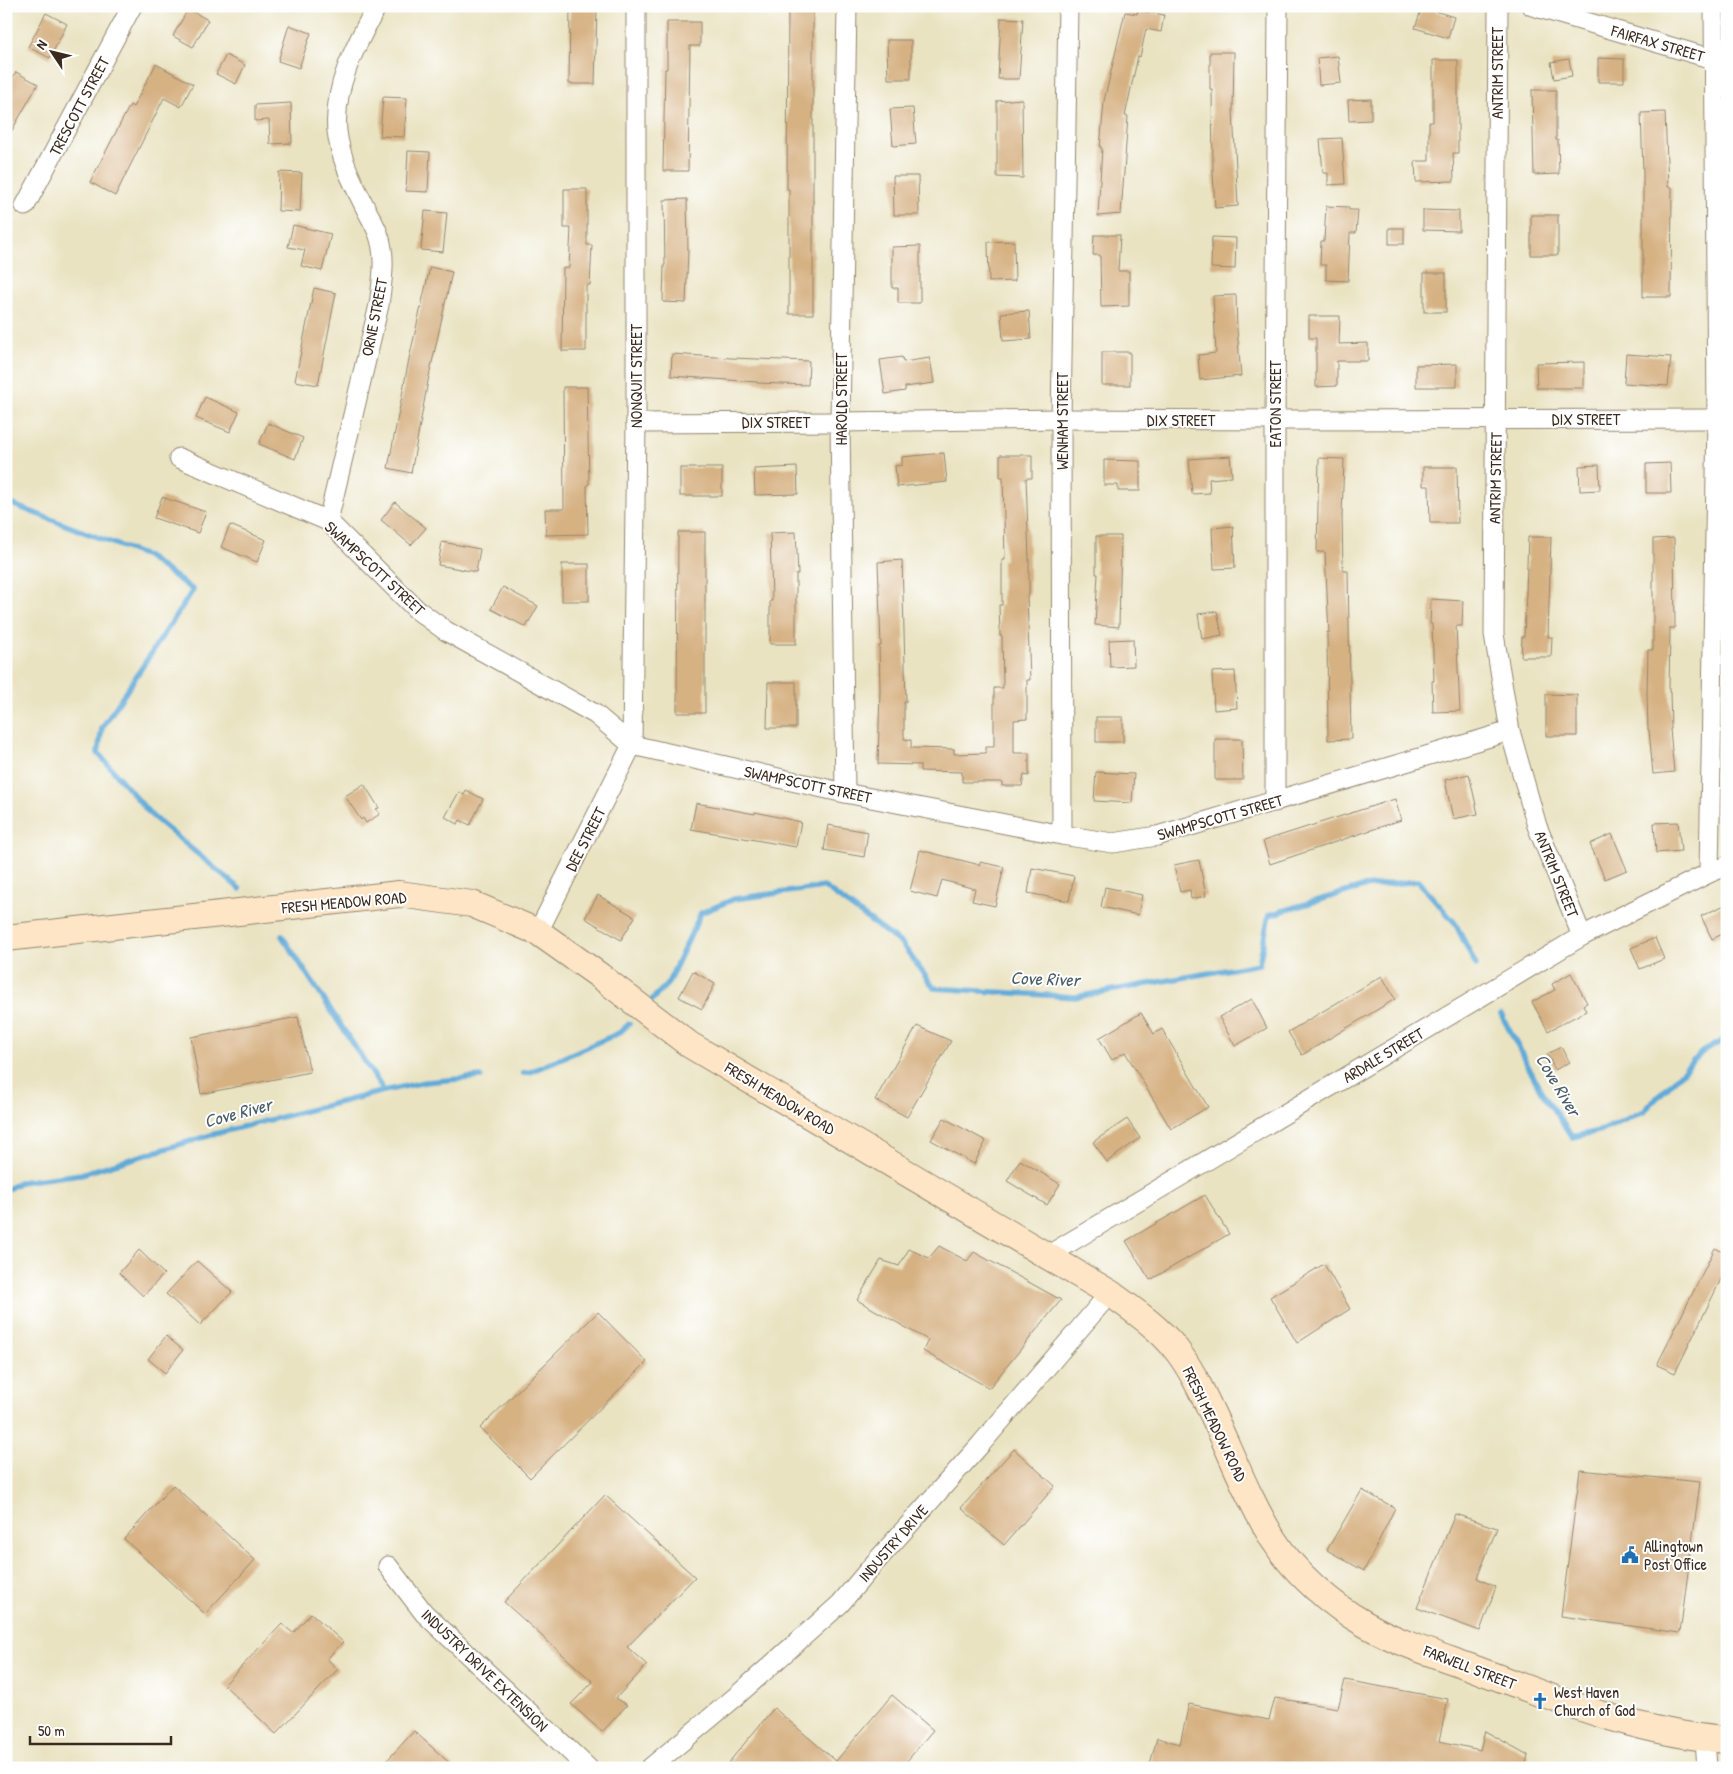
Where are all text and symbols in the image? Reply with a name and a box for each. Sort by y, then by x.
street label: FAIRFAX STREET [1608,19,1707,67]
street label: ANTRIM STREET [1486,27,1508,119]
north arrow [28,28,78,78]
text: N [31,35,51,53]
street label: TRESCOTT STREET [44,52,115,159]
street label: ORNE STREET [356,276,392,358]
street label: NONQUIT STREET [625,324,647,428]
street label: HAROLD STREET [830,352,852,445]
street label: EATON STREET [1264,360,1286,448]
street label: WENHAM STREET [1051,372,1073,470]
street label: DIX STREET [1552,408,1621,430]
street label: DIX STREET [1147,409,1216,431]
street label: DIX STREET [742,411,811,433]
street label: ANTRIM STREET [1483,431,1507,524]
street label: SWAMPSCOTT STREET [320,516,430,621]
street label: SWAMPSCOTT STREET [742,760,874,808]
street label: SWAMPSCOTT STREET [1155,788,1286,845]
street label: DEE STREET [560,803,611,875]
street label: ANTRIM STREET [1530,827,1585,921]
street label: FRESH MEADOW ROAD [280,886,408,918]
water label: Cove River [1010,965,1082,992]
street label: ARDALE STREET [1338,1022,1428,1088]
water label: Cove River [1530,1049,1588,1123]
street label: FRESH MEADOW ROAD [720,1056,840,1140]
water label: Cove River [201,1091,276,1134]
street label: FRESH MEADOW ROAD [1177,1362,1252,1485]
street label: INDUSTRY DRIVE [853,1499,933,1587]
place label: Allingtown Post Office [1644,1535,1708,1575]
public building icon: Allingtown Post Office [1620,1545,1640,1565]
street label: INDUSTRY DRIVE EXTENSION [417,1604,553,1736]
street label: FARWELL STREET [1420,1639,1520,1695]
place label: West Haven Church of God [1554,1681,1635,1721]
church icon: West Haven Church of God [1530,1691,1550,1711]
scale bar [30,1714,171,1746]
text: 50 m [38,1720,65,1741]

